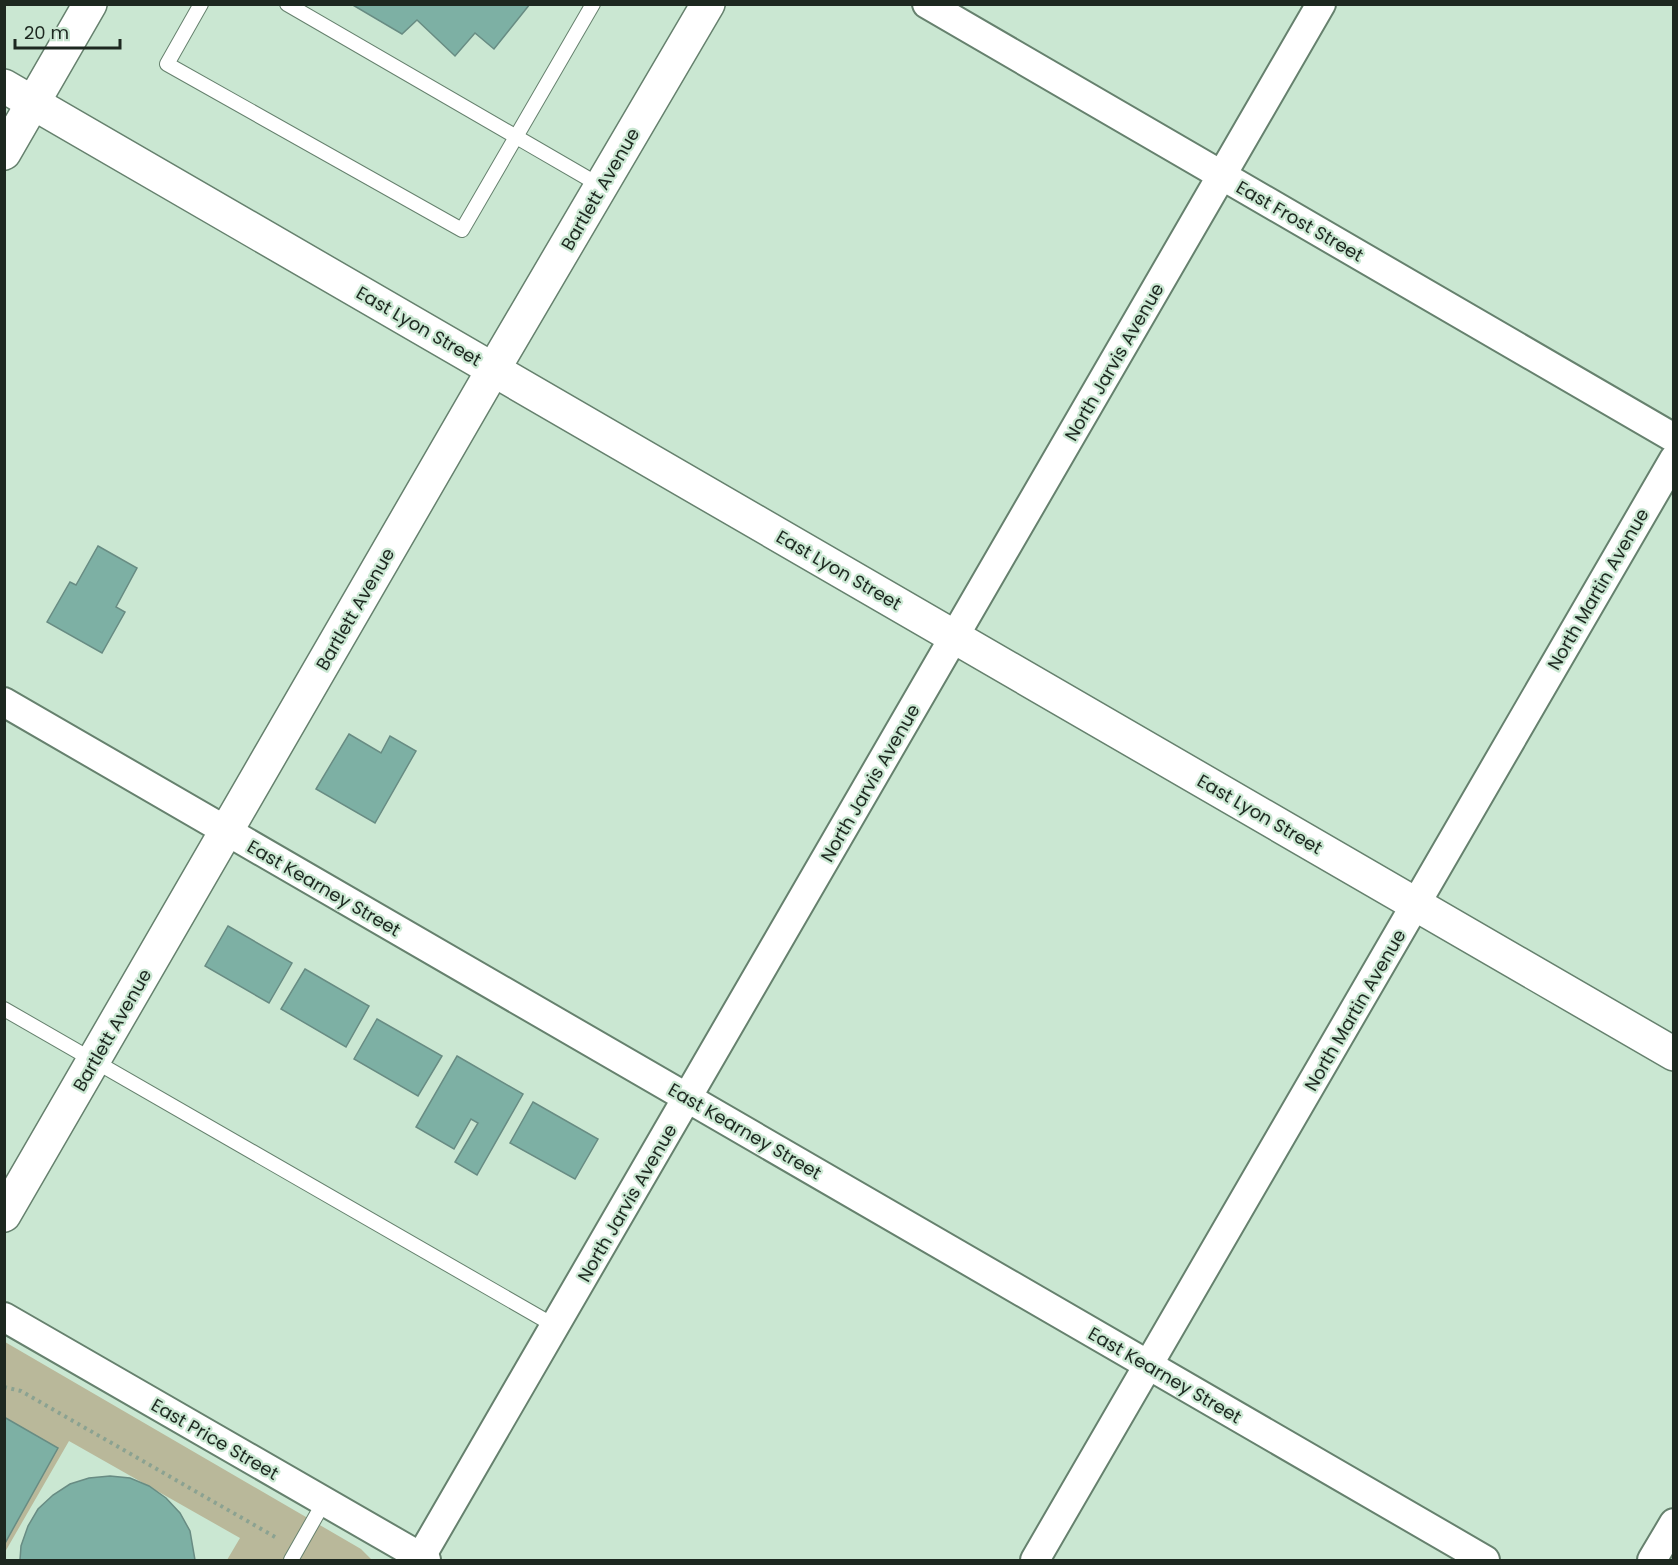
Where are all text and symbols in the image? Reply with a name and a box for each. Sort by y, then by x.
scale bar [15,12,120,50]
text: 20 m [24,20,69,45]
street label: Bartlett Avenue [555,123,645,255]
street label: East Frost Street [1232,174,1368,268]
street label: North Jarvis Avenue [1059,278,1169,446]
street label: East Lyon Street [352,280,486,372]
street label: North Martin Avenue [1541,503,1655,675]
street label: East Lyon Street [772,524,906,616]
street label: Bartlett Avenue [310,543,400,675]
street label: North Jarvis Avenue [815,699,925,867]
street label: East Lyon Street [1193,768,1327,860]
street label: East Kearney Street [243,834,405,942]
street label: North Martin Avenue [1298,924,1412,1096]
street label: Bartlett Avenue [67,964,157,1096]
street label: East Kearney Street [664,1077,826,1185]
street label: North Jarvis Avenue [572,1119,682,1287]
street label: East Kearney Street [1084,1321,1246,1429]
street label: East Price Street [147,1392,283,1486]

